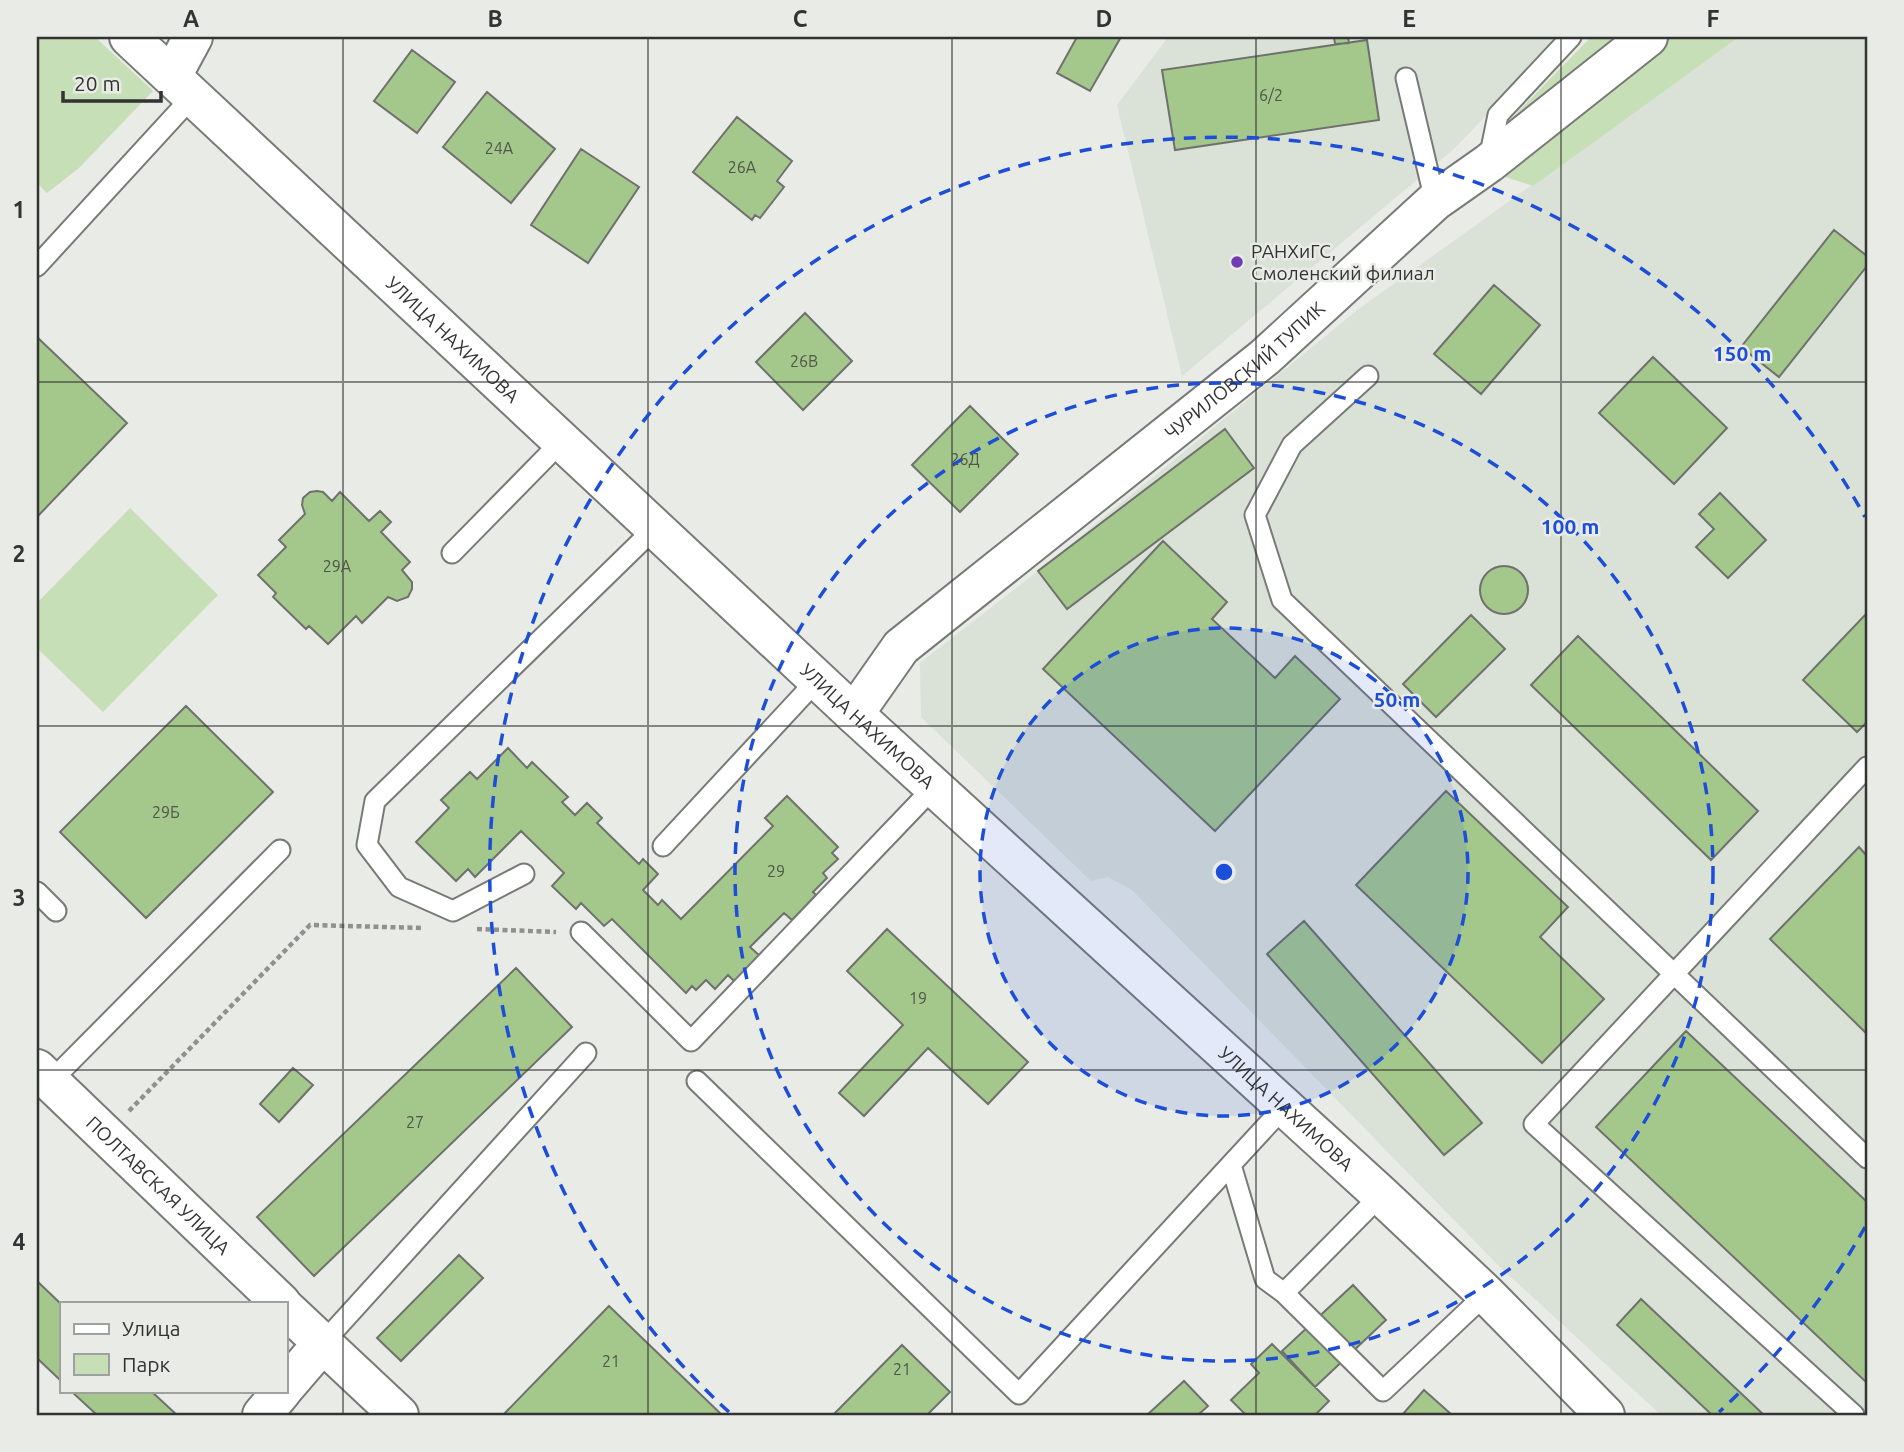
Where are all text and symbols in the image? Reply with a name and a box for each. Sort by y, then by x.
text: A [183,6,199,31]
text: B [487,6,503,31]
text: C [793,6,808,31]
text: D [1096,6,1112,31]
text: E [1402,6,1416,31]
text: F [1707,6,1720,31]
scale bar [63,60,161,104]
text: 20 m [74,71,121,95]
house number: 6/2 [1259,86,1283,104]
house number: 24А [485,139,514,157]
house number: 26А [728,158,757,176]
text: 1 [13,197,25,222]
place label: РАНХиГС, Смоленский филиал [1251,240,1435,284]
marker: РАНХиГС, Смоленский филиал [1229,254,1245,270]
street label: УЛИЦА НАХИМОВА [382,272,524,407]
street label: ЧУРИЛОВСКИЙ ТУПИК [1160,297,1329,444]
text: 150 m [1713,341,1771,365]
house number: 26В [790,352,818,370]
house number: 26Д [950,450,980,468]
text: 100 m [1541,514,1599,538]
text: 2 [13,541,25,566]
house number: 29А [323,557,352,575]
street label: УЛИЦА НАХИМОВА [796,659,940,793]
text: 50 m [1374,687,1420,711]
house number: 29Б [152,803,180,821]
centre of rings [1212,860,1236,884]
house number: 29 [767,862,785,880]
text: 3 [13,885,25,910]
house number: 19 [909,989,927,1007]
street label: УЛИЦА НАХИМОВА [1214,1042,1358,1176]
street label: ПОЛТАВСКАЯ УЛИЦА [82,1112,235,1259]
house number: 27 [406,1113,424,1131]
text: 4 [13,1229,26,1254]
legend [60,1302,287,1392]
text: Улица [122,1316,180,1340]
text: Парк [122,1352,171,1376]
house number: 21 [602,1352,620,1370]
house number: 21 [893,1360,911,1378]

